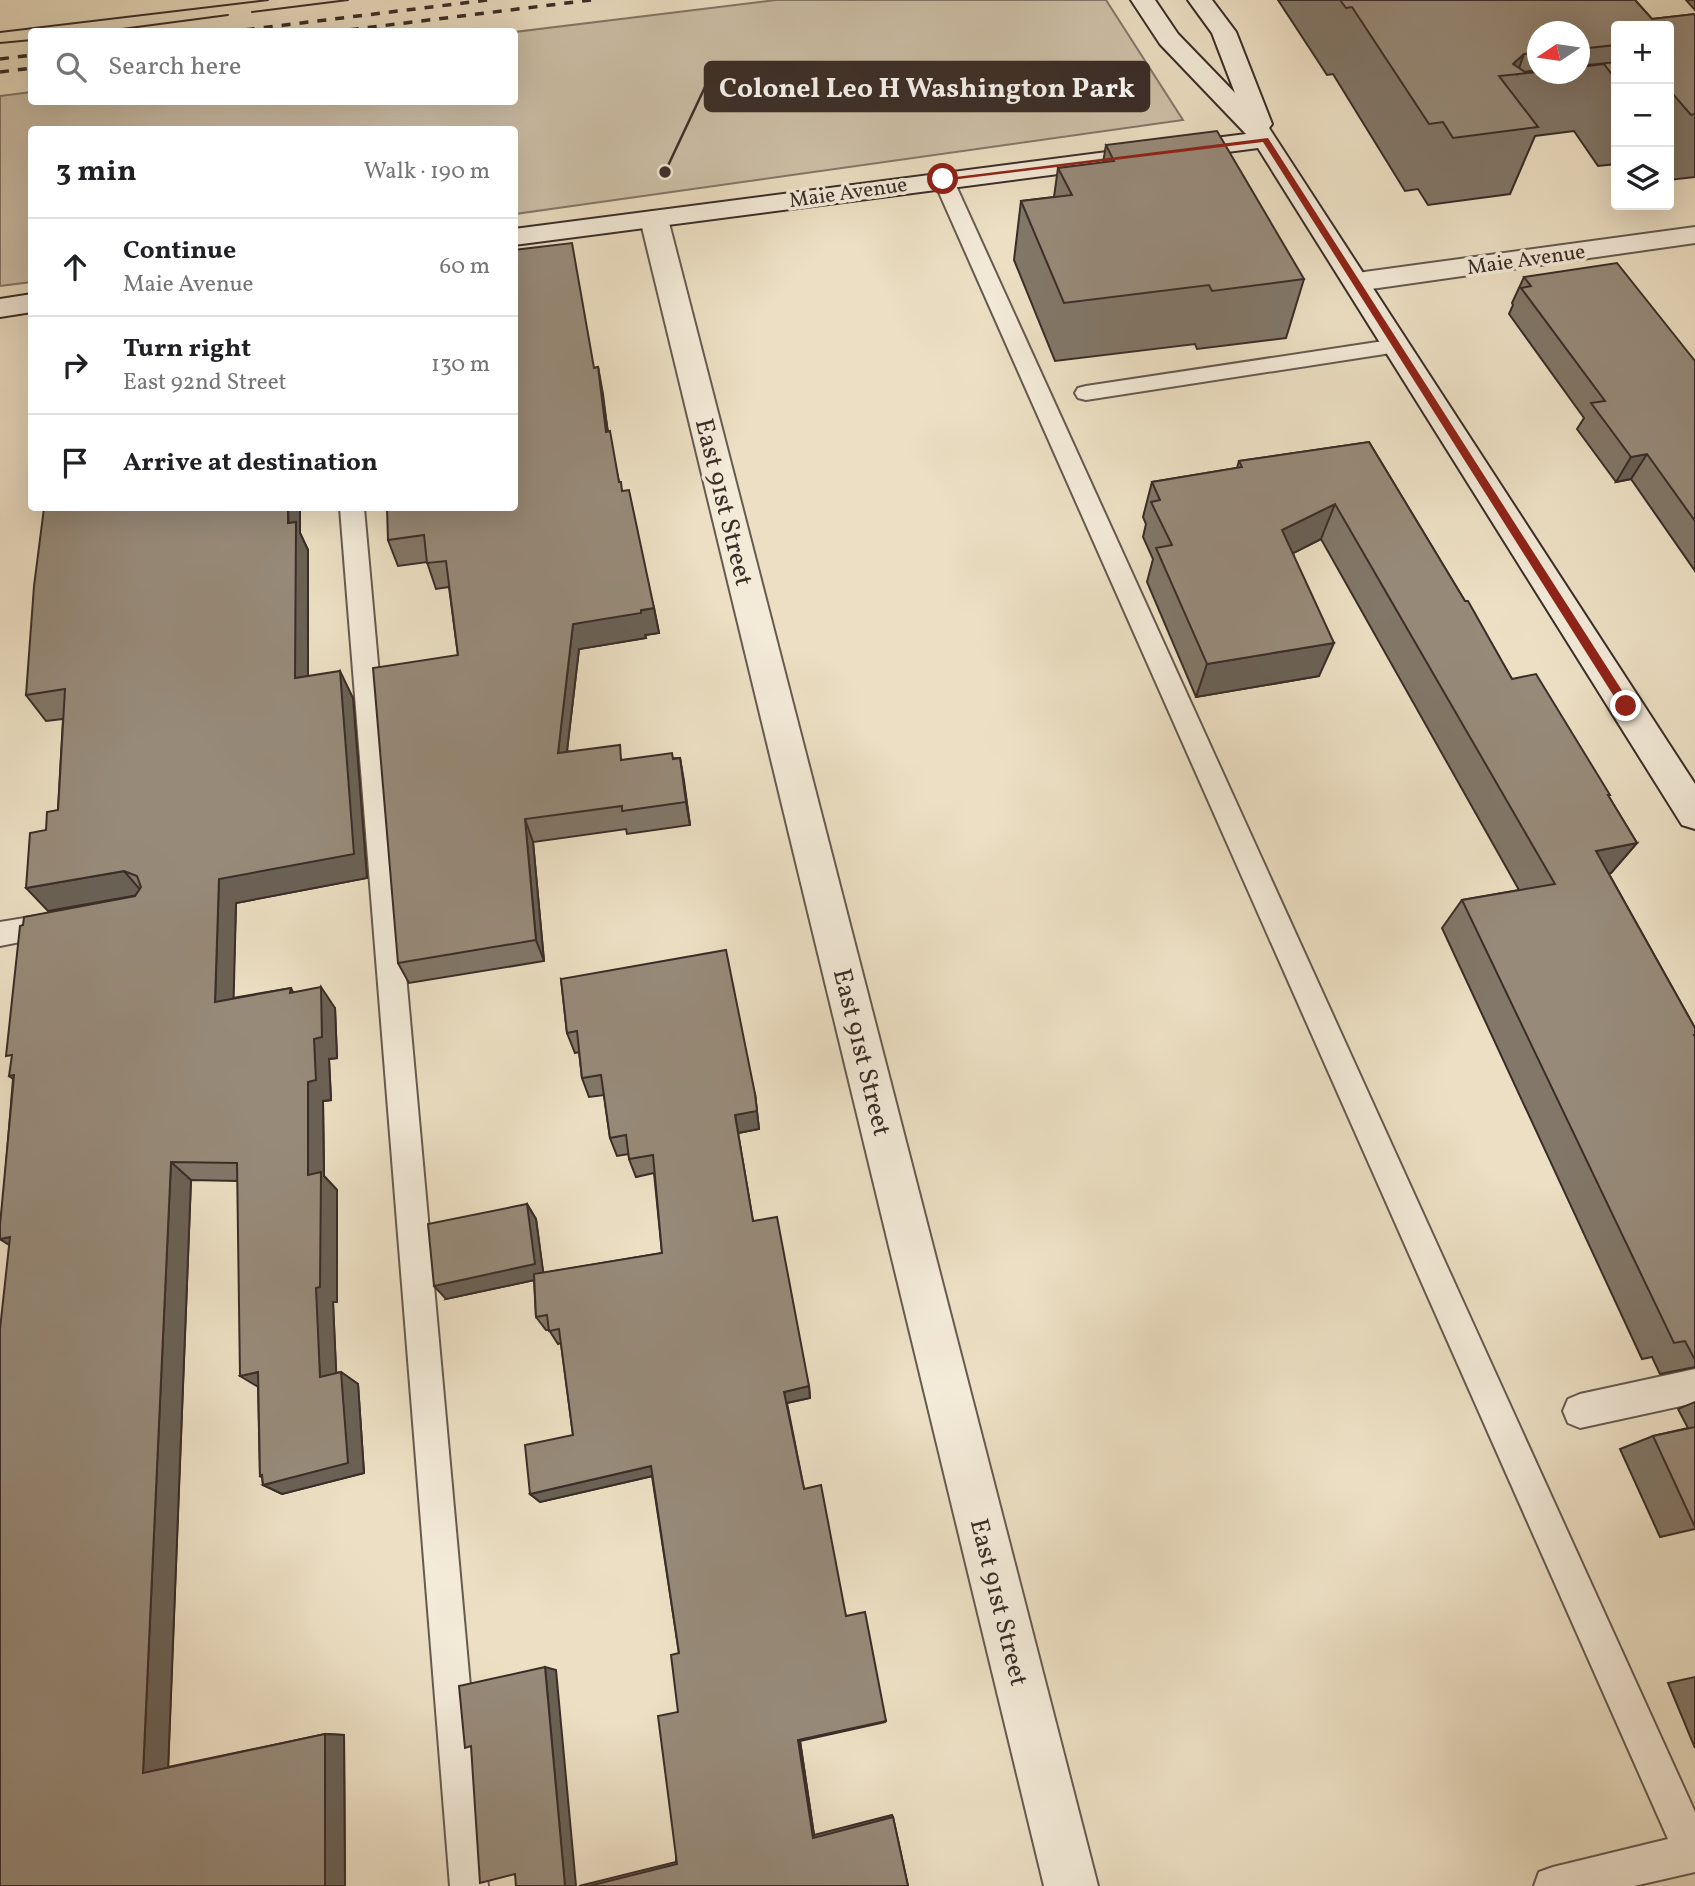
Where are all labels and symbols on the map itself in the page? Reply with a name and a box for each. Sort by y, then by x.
north arrow [1527,21,1590,84]
callout: Colonel Leo H Washington Park [705,62,1149,111]
text: Colonel Leo H Washington Park [719,70,1135,109]
route start [927,163,958,194]
street label: Maie Avenue [787,171,909,216]
street label: Maie Avenue [1465,238,1587,283]
street label: East 91st Street [685,415,761,590]
route end [1610,690,1641,721]
street label: East 91st Street [823,965,899,1140]
street label: East 91st Street [960,1515,1036,1690]

